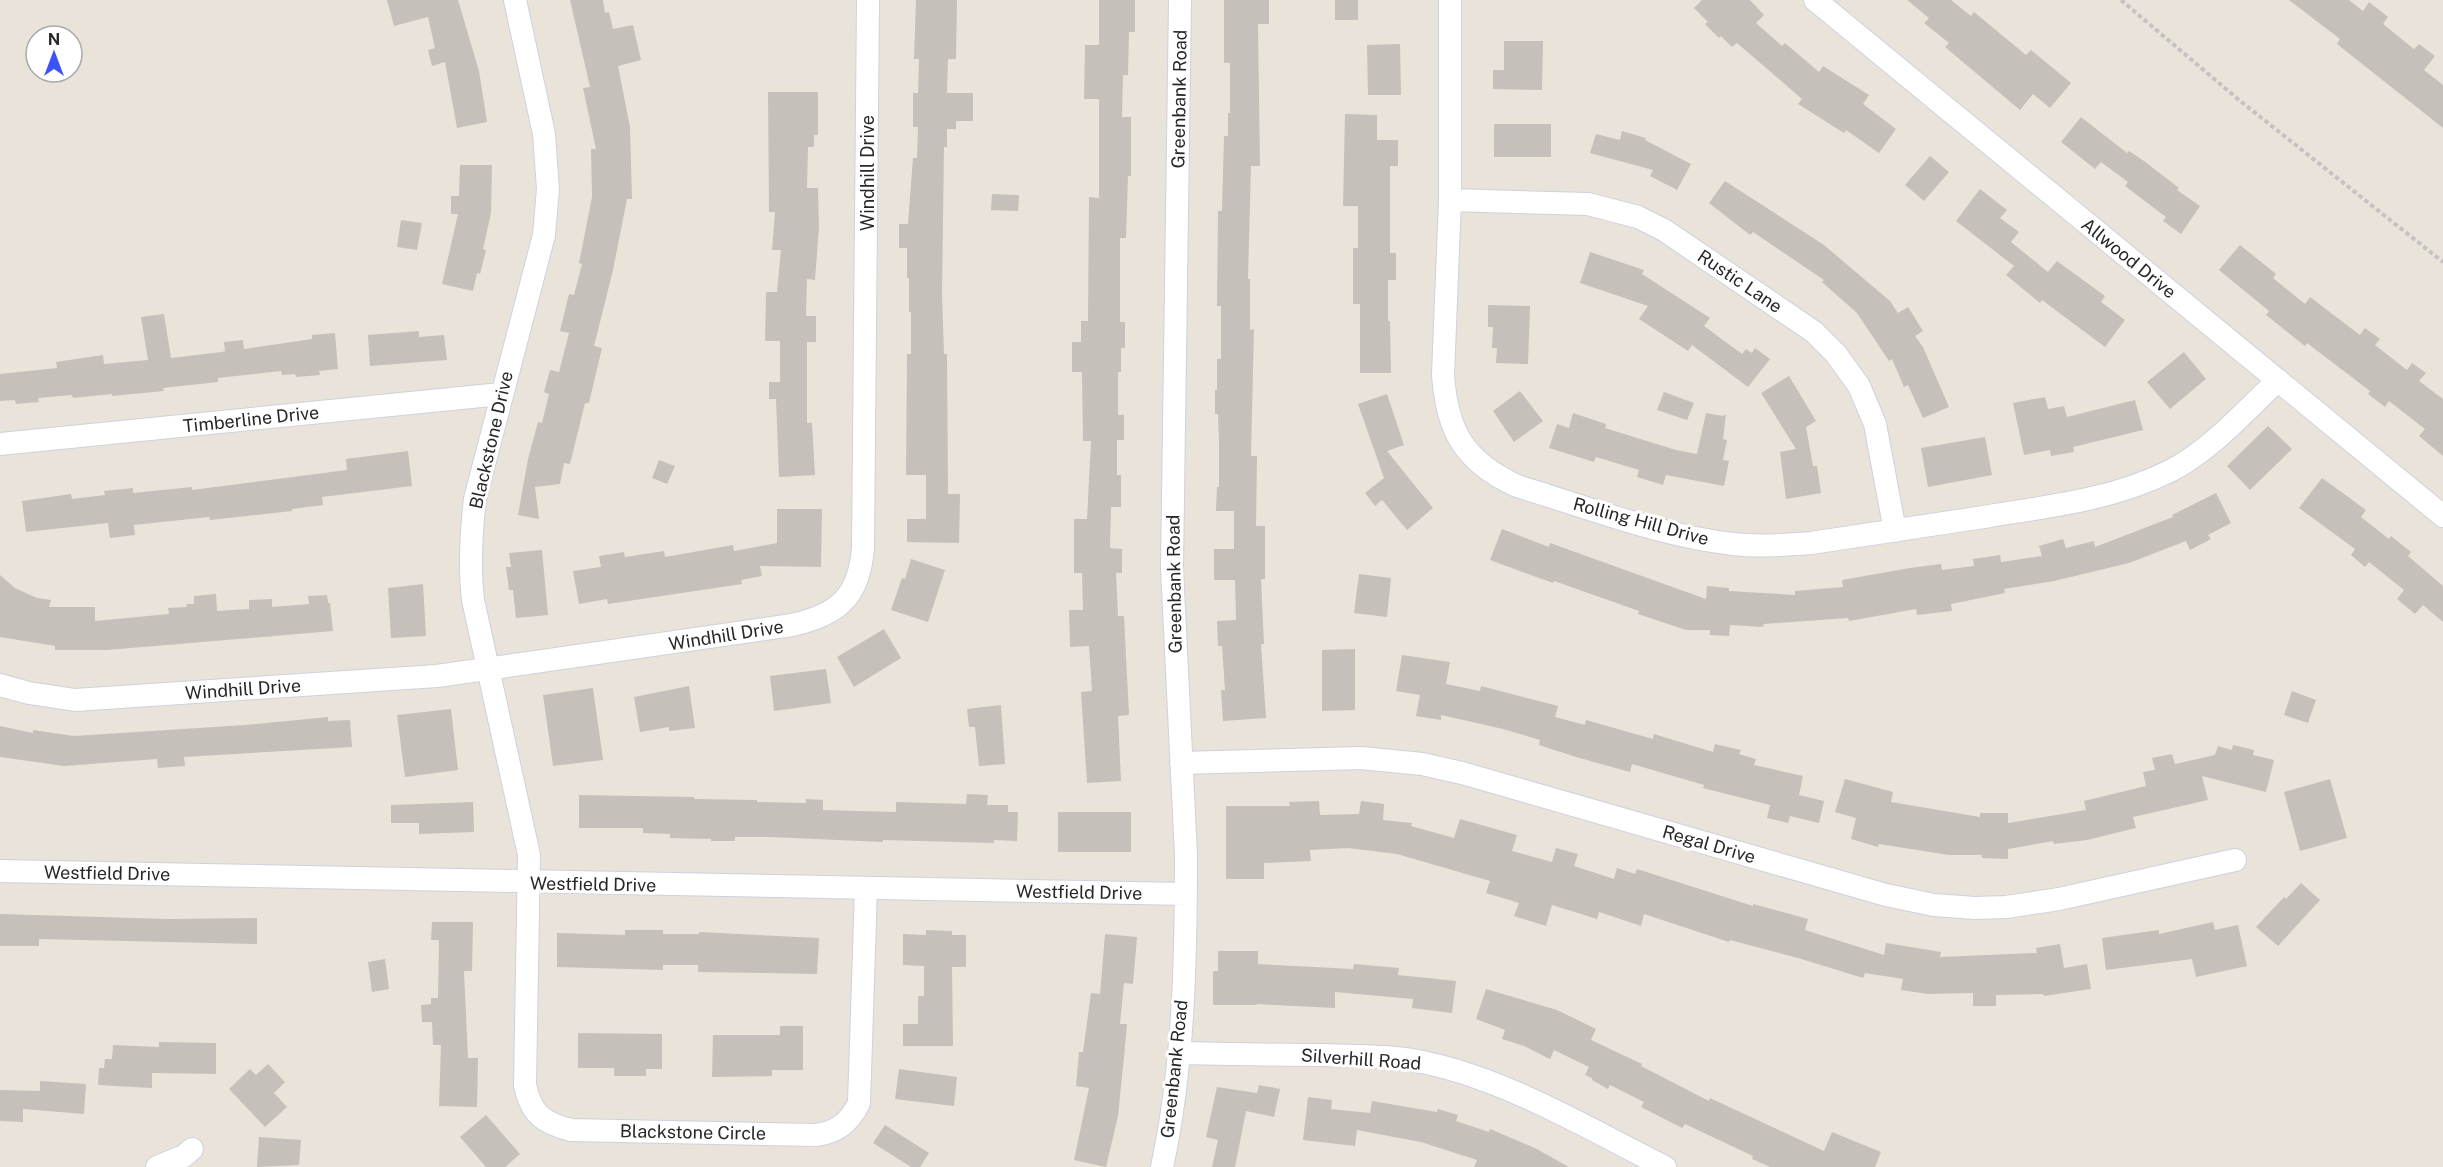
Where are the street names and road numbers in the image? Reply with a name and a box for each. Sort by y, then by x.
street label: Greenbank Road [1167,29,1191,169]
street label: Windhill Drive [857,115,878,231]
street label: Allwood Drive [2078,214,2180,302]
street label: Rustic Lane [1694,245,1786,317]
street label: Blackstone Drive [465,369,517,511]
street label: Timberline Drive [182,401,320,437]
street label: Rolling Hill Drive [1571,493,1711,549]
street label: Greenbank Road [1162,514,1186,654]
street label: Windhill Drive [667,616,785,654]
street label: Windhill Drive [184,674,302,704]
street label: Regal Drive [1660,821,1758,867]
street label: Westfield Drive [44,861,170,885]
street label: Westfield Drive [530,872,656,896]
street label: Westfield Drive [1016,880,1142,904]
street label: Greenbank Road [1156,999,1192,1139]
street label: Silverhill Road [1300,1044,1422,1074]
street label: Blackstone Circle [620,1120,766,1144]

